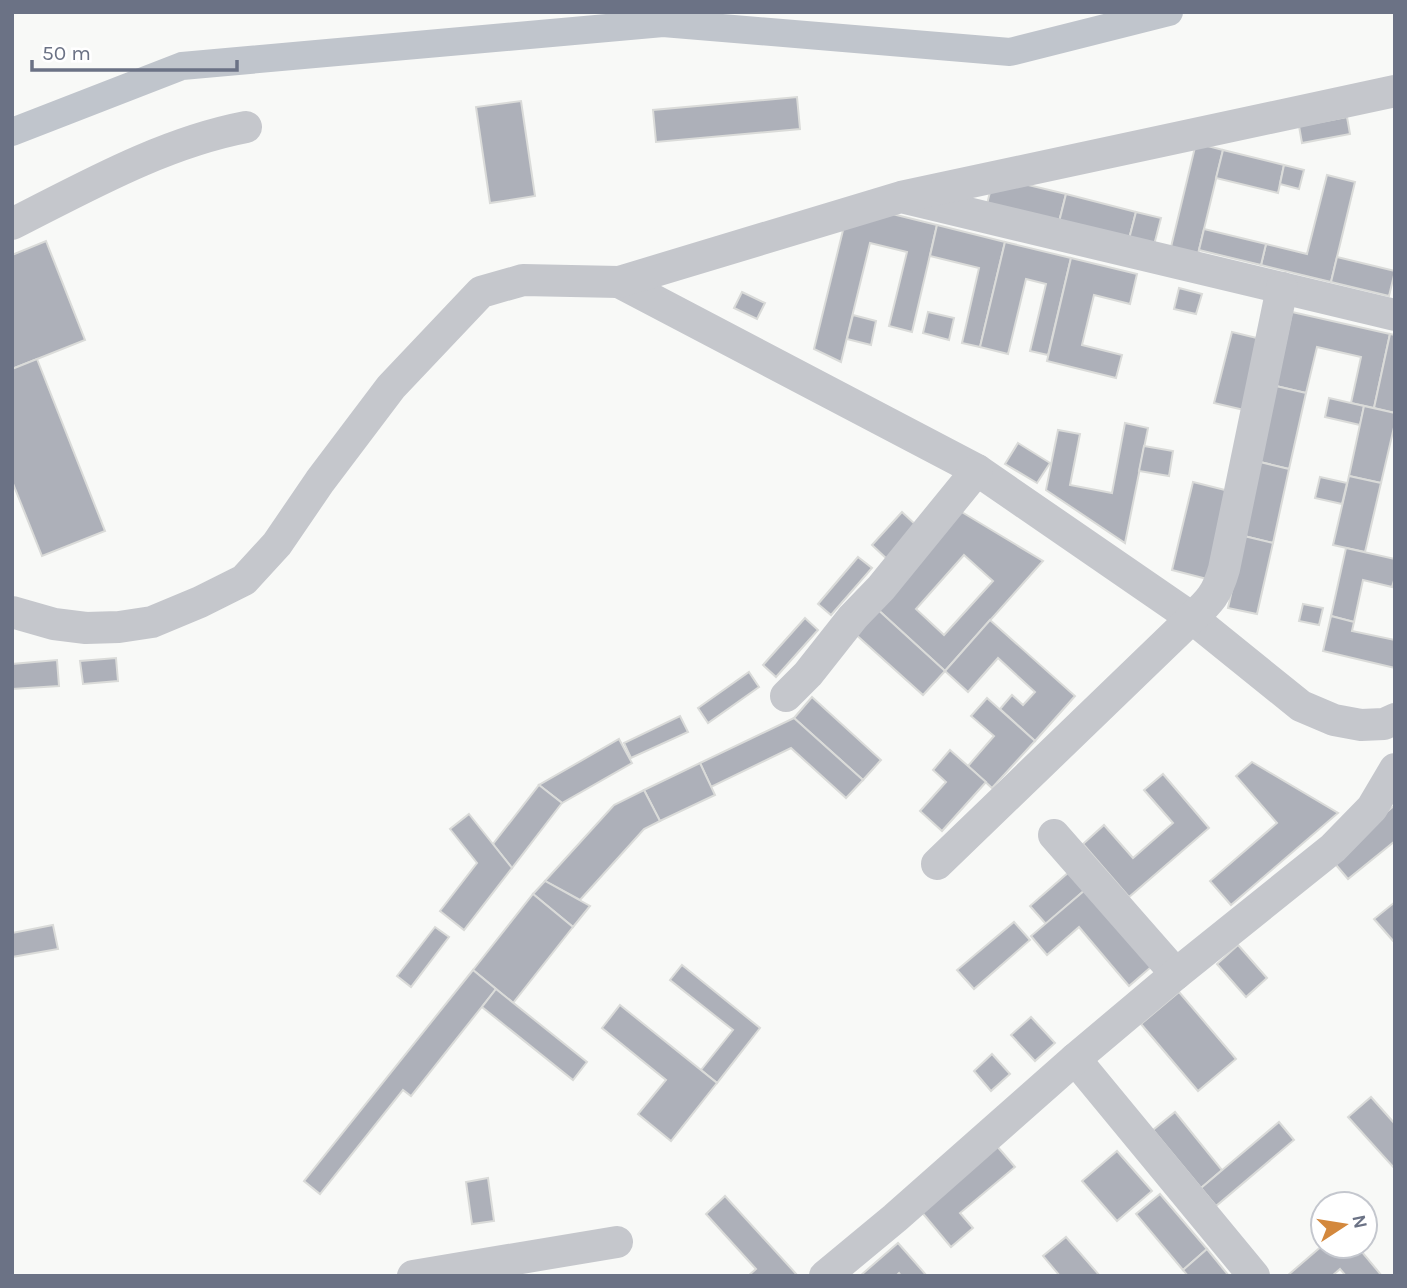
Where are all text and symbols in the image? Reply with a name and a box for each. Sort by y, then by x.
scale bar [32,28,236,72]
text: 50 m [42,41,91,65]
north arrow [1309,1190,1379,1260]
text: N [1347,1213,1372,1231]

